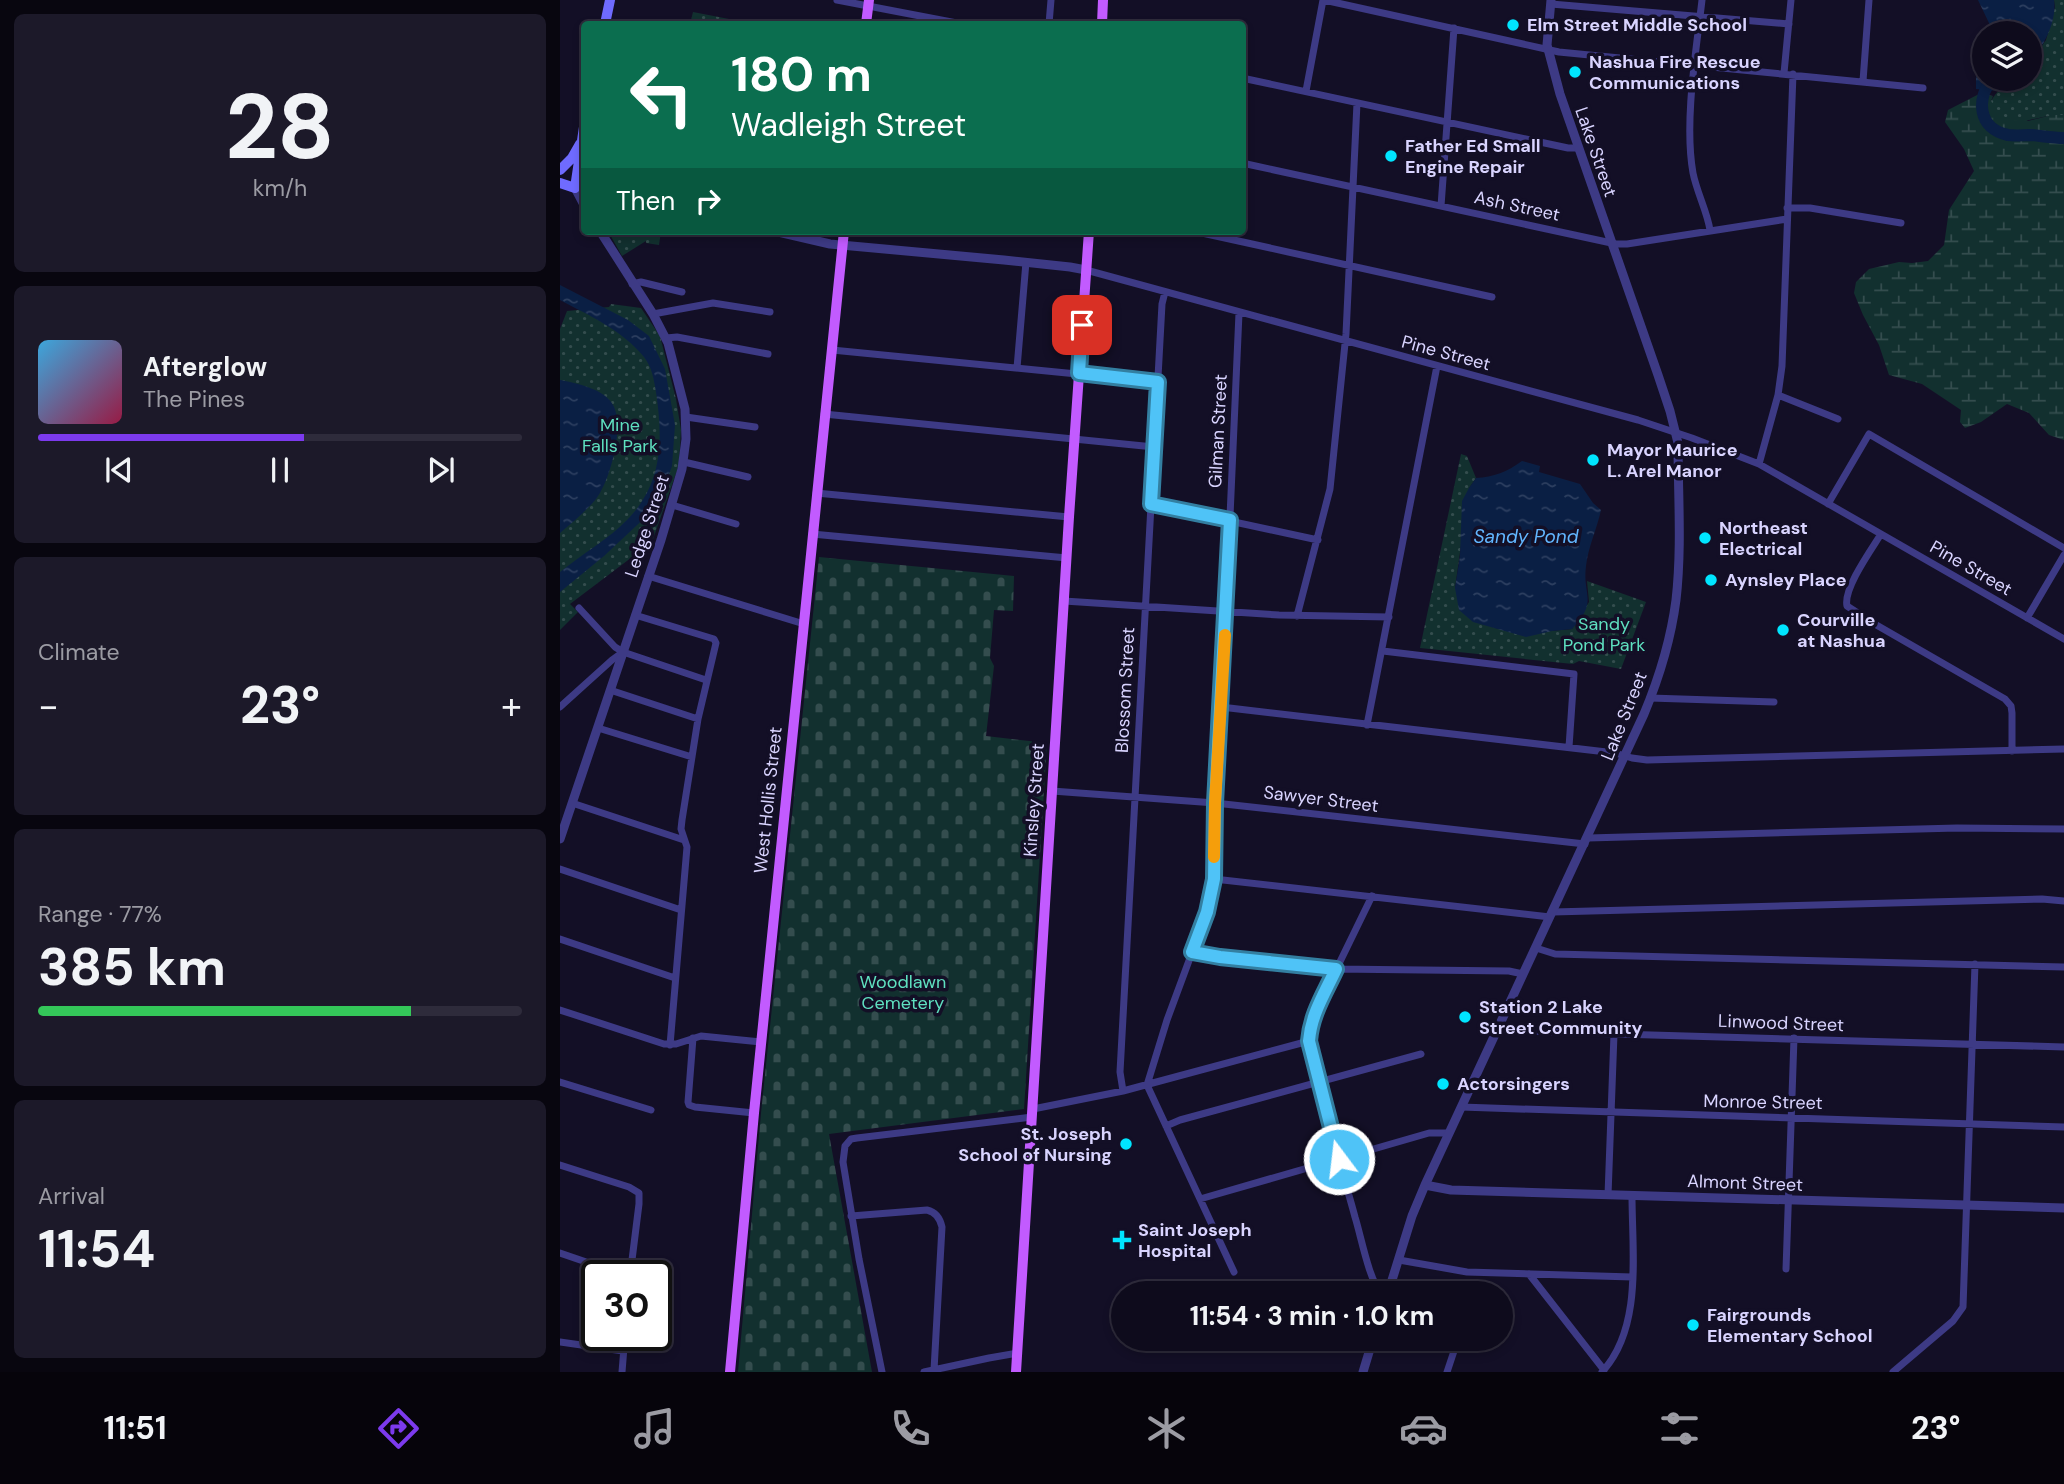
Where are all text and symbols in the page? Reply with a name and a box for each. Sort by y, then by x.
place label: Elm Street Middle School [1527,13,1747,37]
marker: Elm Street Middle School [1505,17,1521,33]
map controls [1972,21,2042,91]
button: layers [1972,21,2042,91]
text: 180 m [731,42,872,106]
icon: left [616,49,707,140]
place label: Nashua Fire Rescue Communications [1589,50,1761,95]
marker: Nashua Fire Rescue Communications [1567,64,1583,80]
text: 28 [225,68,335,186]
text: Wadleigh Street [731,104,966,146]
street label: Lake Street [1569,104,1623,200]
place label: Father Ed Small Engine Repair [1405,134,1541,179]
marker: Father Ed Small Engine Repair [1383,148,1399,164]
text: km/h [253,173,307,203]
icon: right [689,182,727,220]
text: Then [616,184,675,218]
street label: Ash Street [1472,185,1562,227]
pin [1052,295,1112,355]
icon: arrive [1063,306,1101,344]
street label: Pine Street [1399,330,1493,376]
text: Afterglow [143,350,267,384]
street label: Gilman Street [1203,373,1233,489]
text: The Pines [143,384,245,414]
park label: Mine Falls Park [582,413,658,458]
place label: Mayor Maurice L. Arel Manor [1607,438,1738,483]
icon: previous [100,451,138,489]
icon: pause [261,451,299,489]
icon: next [422,451,460,489]
marker: Mayor Maurice L. Arel Manor [1585,452,1601,468]
street label: Ledge Street [619,472,675,580]
place label: Northeast Electrical [1719,516,1808,561]
water label: Sandy Pond [1473,524,1580,549]
marker: Northeast Electrical [1697,530,1713,546]
street label: Pine Street [1926,535,2016,601]
place label: Aynsley Place [1725,568,1847,592]
marker: Aynsley Place [1703,572,1719,588]
place label: Courville at Nashua [1797,608,1885,653]
park label: Sandy Pond Park [1563,612,1645,657]
marker: Courville at Nashua [1775,622,1791,638]
street label: Blossom Street [1110,626,1140,754]
text: Climate [38,637,120,667]
street label: Lake Street [1595,668,1653,764]
text: 23° [240,671,320,739]
text: − [38,681,59,731]
text: + [501,681,522,731]
street label: West Hollis Street [748,725,788,875]
street label: Kinsley Street [1018,742,1050,858]
street label: Sawyer Street [1262,780,1380,818]
text: Range · 77% [38,899,162,929]
text: 385 km [38,933,226,1001]
park label: Woodlawn Cemetery [860,970,946,1015]
place label: Station 2 Lake Street Community [1479,995,1643,1040]
marker: Station 2 Lake Street Community [1457,1009,1473,1025]
street label: Linwood Street [1718,1009,1844,1037]
place label: Actorsingers [1457,1072,1570,1096]
marker: Actorsingers [1435,1076,1451,1092]
street label: Monroe Street [1703,1089,1823,1115]
place label: St. Joseph School of Nursing [958,1122,1112,1167]
position arrow [1302,1122,1376,1196]
marker: St. Joseph School of Nursing [1118,1136,1134,1152]
street label: Almont Street [1687,1169,1803,1197]
text: Arrival [38,1181,105,1211]
text: 11:54 [38,1215,155,1283]
place label: Saint Joseph Hospital [1138,1218,1252,1263]
marker: Saint Joseph Hospital [1112,1230,1132,1250]
speed limit sign: 30 [581,1260,672,1351]
text: 11:54 · 3 min · 1.0 km [1190,1299,1434,1333]
place label: Fairgrounds Elementary School [1707,1303,1873,1348]
marker: Fairgrounds Elementary School [1685,1317,1701,1333]
icon: directions [374,1404,423,1453]
icon: music [630,1404,679,1453]
icon: phone [886,1404,935,1453]
icon: climate [1142,1404,1191,1453]
icon: car [1399,1404,1448,1453]
icon: filters [1655,1404,1704,1453]
text: 11:51 [104,1407,167,1449]
text: 23° [1911,1407,1960,1449]

